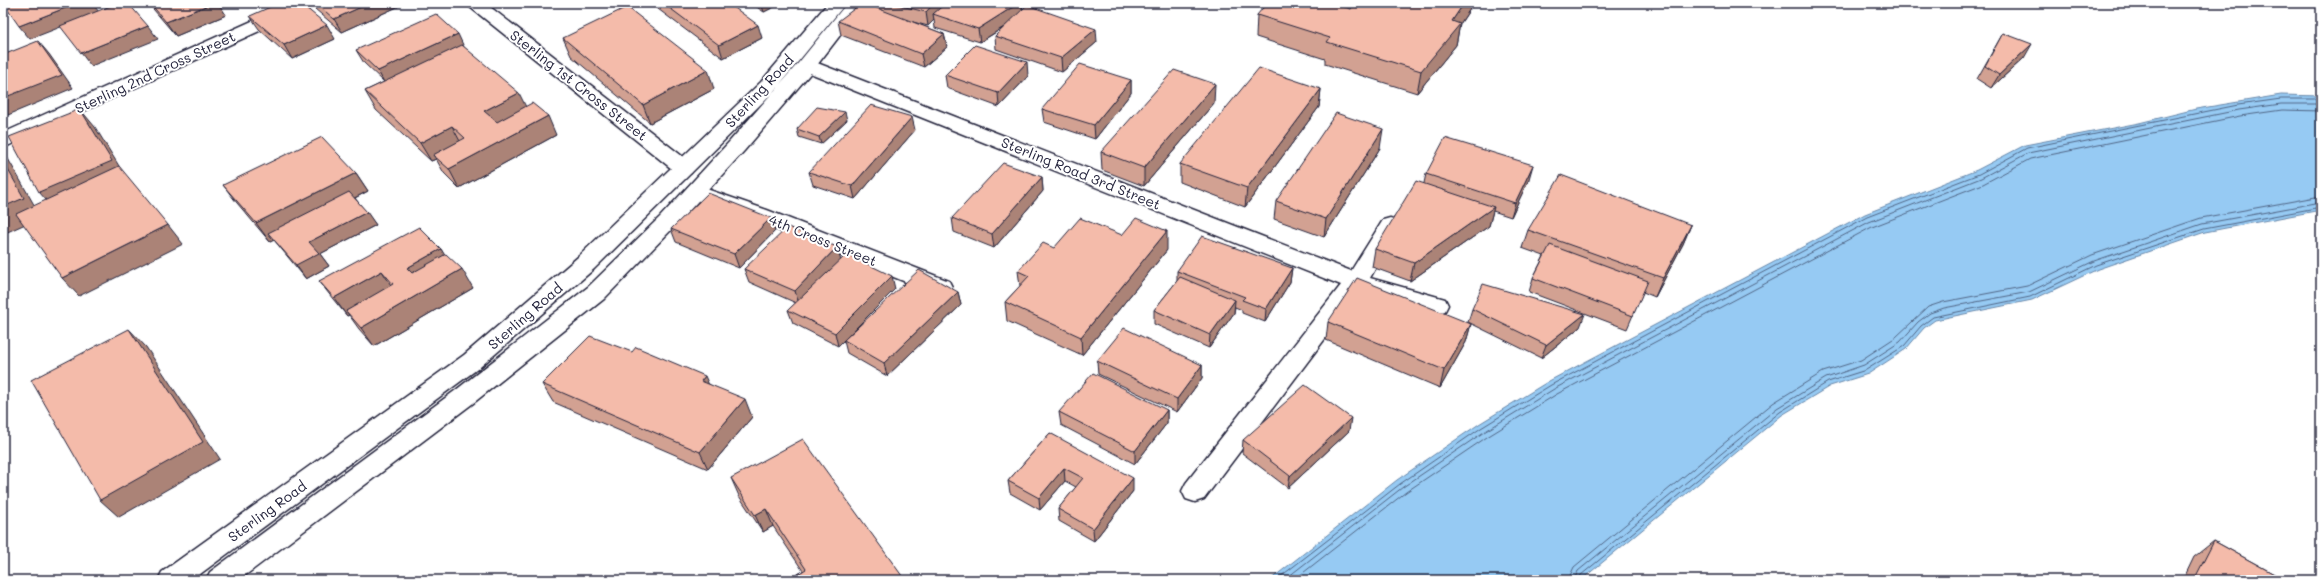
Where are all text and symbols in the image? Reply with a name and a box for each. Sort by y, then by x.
street label: Sterling 1st Cross Street [506,25,652,145]
street label: Sterling 2nd Cross Street [72,26,238,118]
street label: Sterling Road [720,51,798,131]
street label: Sterling Road 3rd Street [998,132,1164,214]
street label: 4th Cross Street [766,210,880,270]
street label: Sterling Road [484,278,566,354]
street label: Sterling Road [224,476,310,546]

